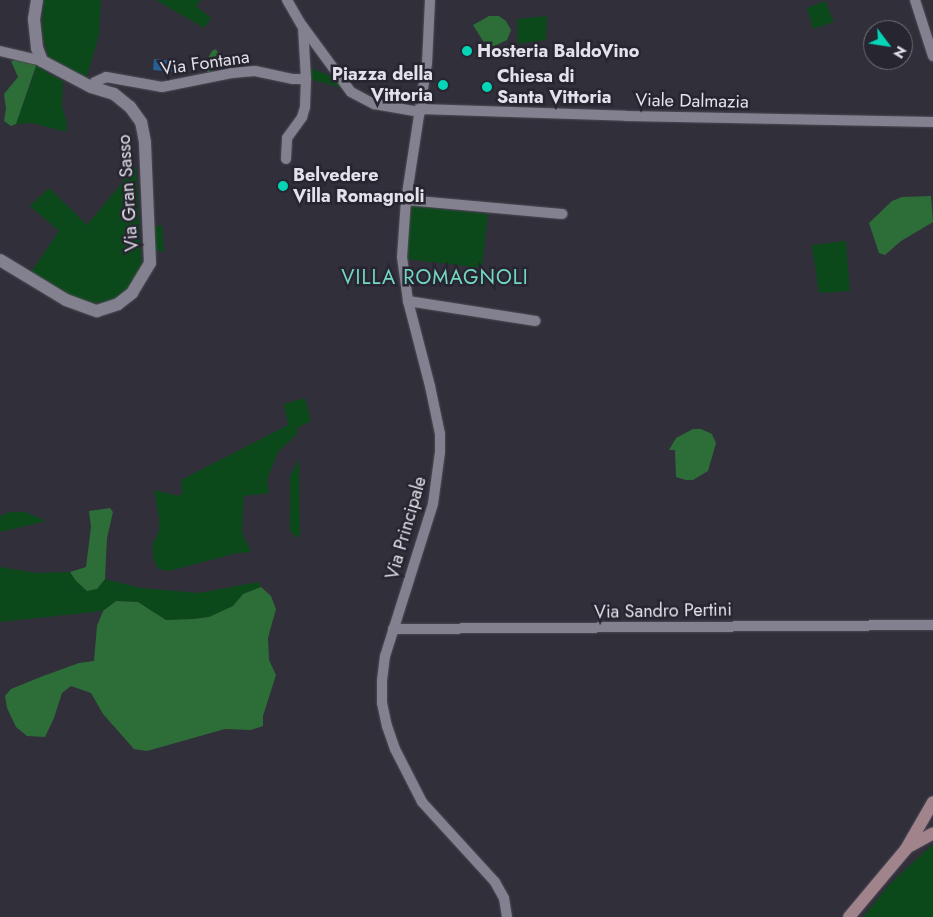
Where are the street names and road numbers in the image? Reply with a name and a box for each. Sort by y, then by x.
street label: Via Fontana [159,46,251,80]
street label: Viale Dalmazia [635,89,749,113]
street label: Via Gran Sasso [113,134,143,252]
street label: Via Principale [381,474,431,582]
street label: Via Sandro Pertini [594,599,732,623]

